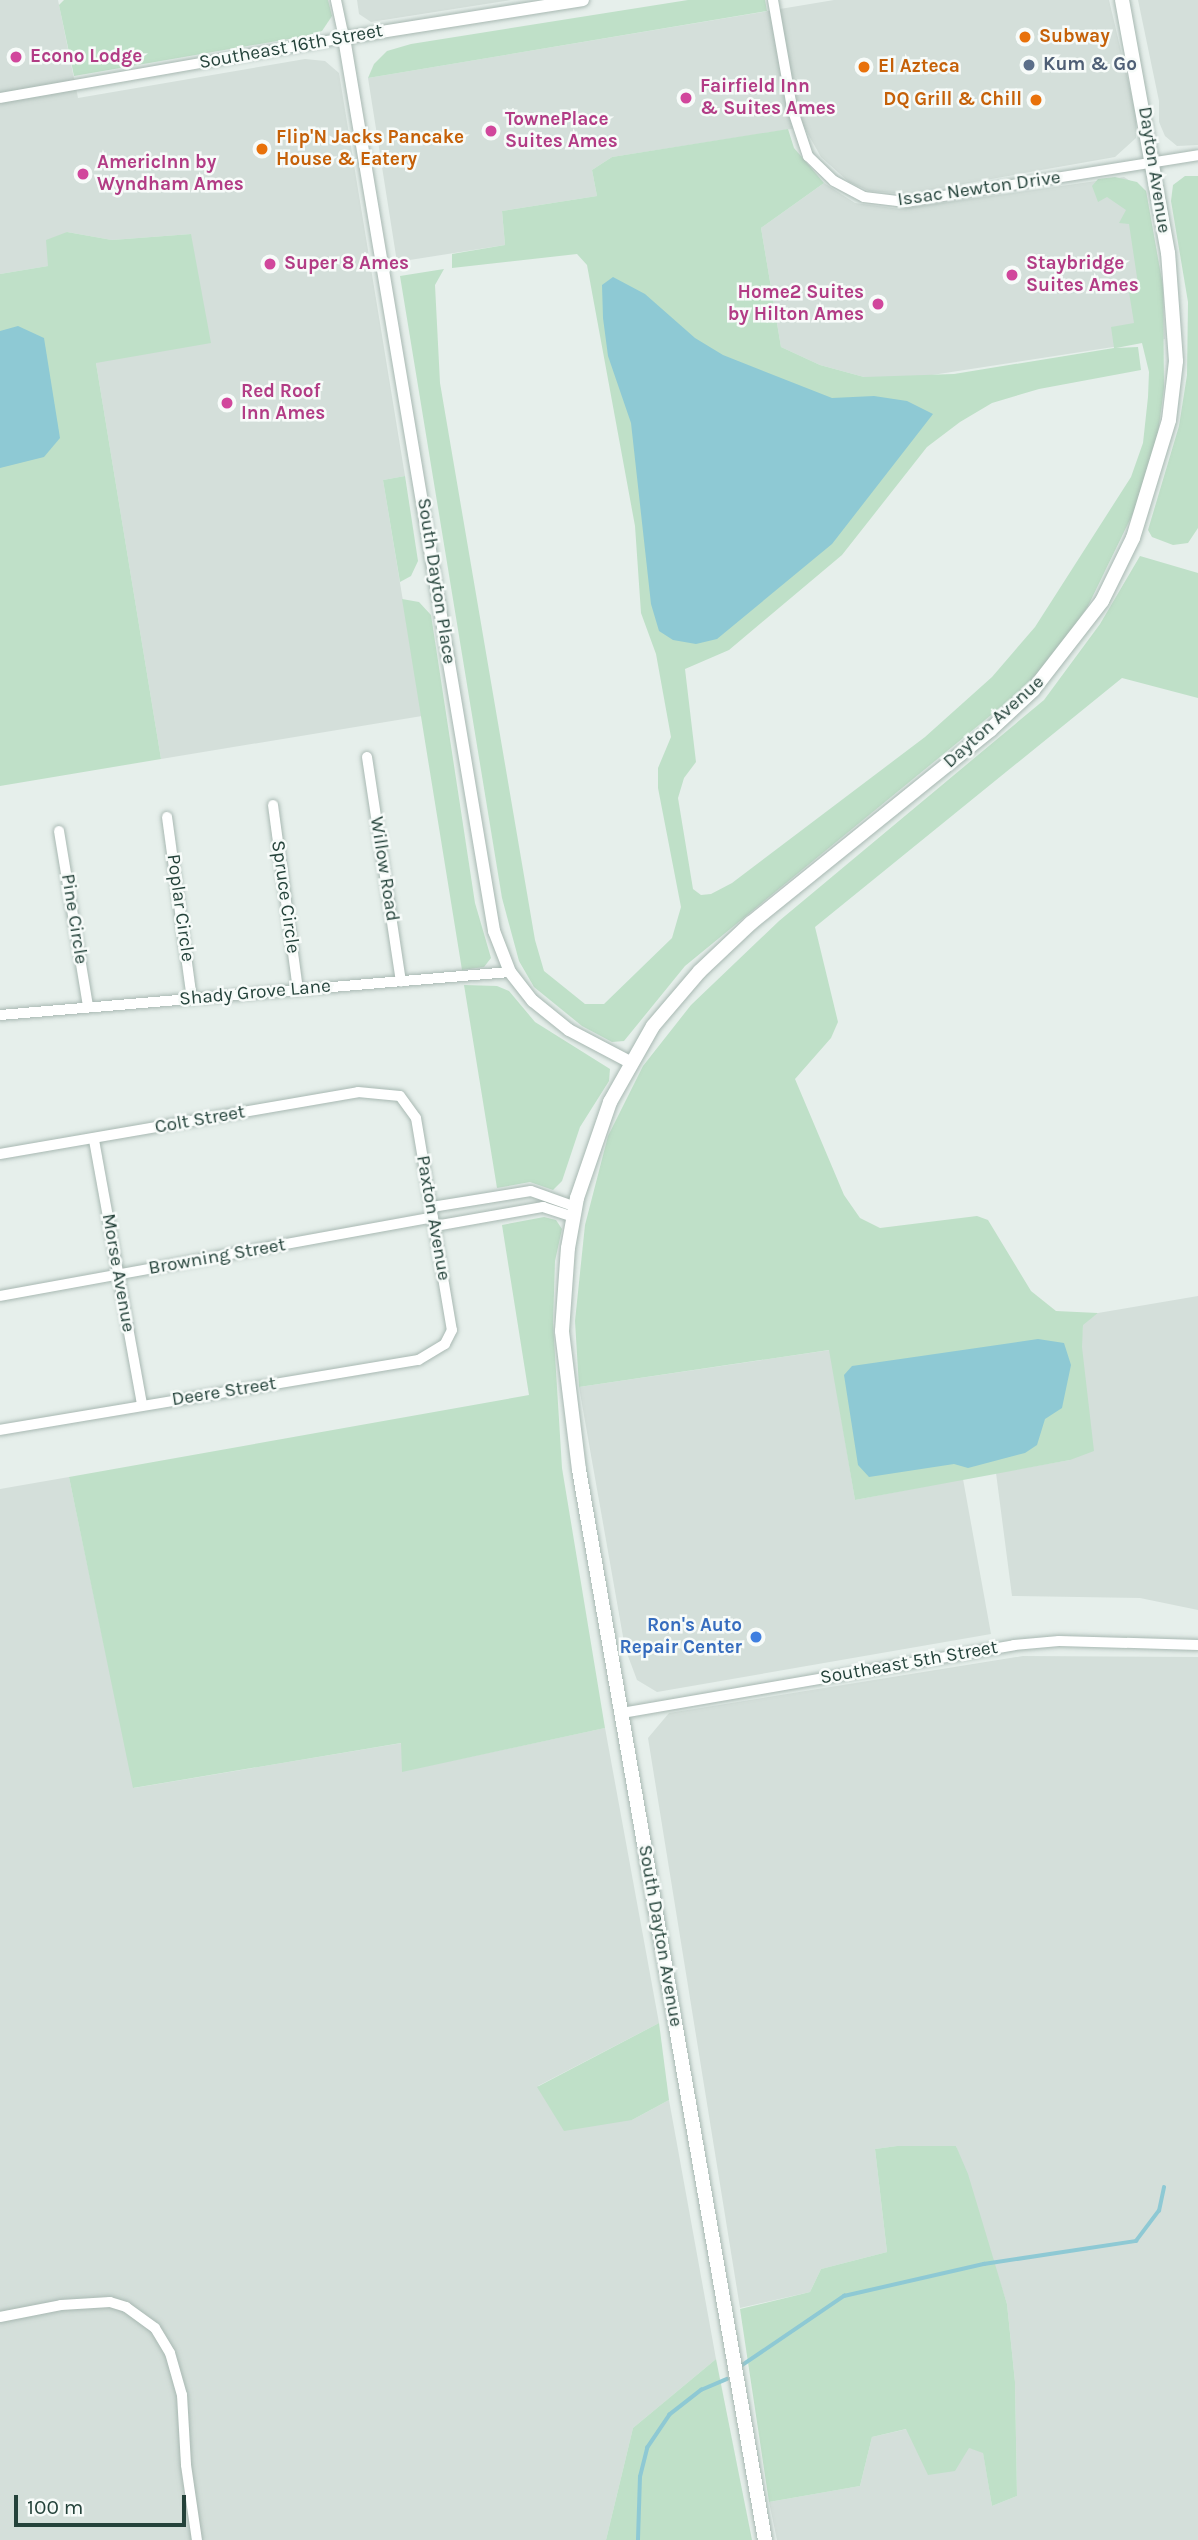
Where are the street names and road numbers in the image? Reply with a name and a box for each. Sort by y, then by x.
street label: Southeast 16th Street [197,20,385,74]
street label: Dayton Avenue [1133,105,1175,235]
street label: Issac Newton Drive [896,166,1062,212]
street label: South Dayton Place [412,496,460,666]
street label: Dayton Avenue [939,671,1049,773]
street label: Willow Road [364,815,404,923]
street label: Spruce Circle [266,839,304,955]
street label: Poplar Circle [161,853,199,963]
street label: Pine Circle [56,872,92,966]
street label: Shady Grove Lane [178,975,332,1011]
street label: Colt Street [153,1101,247,1139]
street label: Paxton Avenue [411,1154,455,1282]
street label: Morse Avenue [96,1212,140,1334]
street label: Browning Street [147,1234,287,1280]
street label: Deere Street [170,1373,278,1411]
street label: Southeast 5th Street [818,1636,1000,1690]
street label: South Dayton Avenue [633,1843,687,2029]

